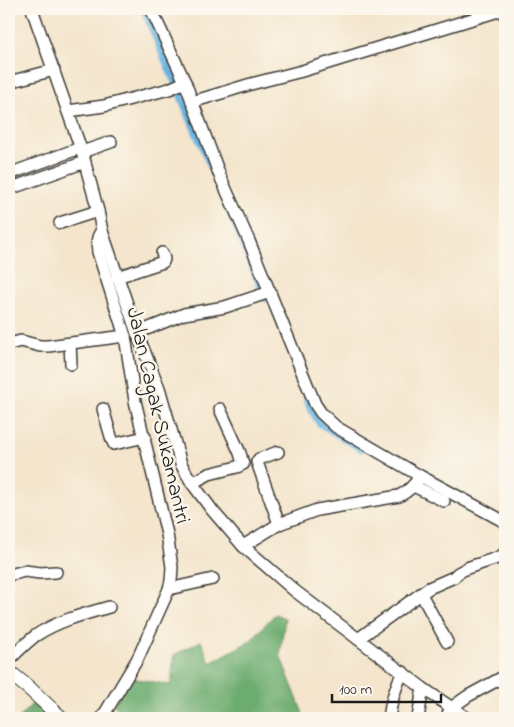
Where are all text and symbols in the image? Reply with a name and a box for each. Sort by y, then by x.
street label: Jalan Cagak Sukamantri [116,304,198,527]
scale bar [332,672,440,704]
text: 100 m [339,679,372,701]

